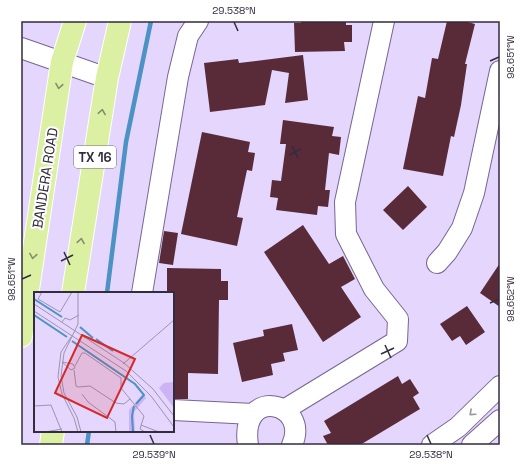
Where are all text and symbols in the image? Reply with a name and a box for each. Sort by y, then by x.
text: 29.538°N [212,4,256,17]
text: 98.651°W [504,35,517,79]
one-way arrow [55,83,64,89]
one-way arrow [97,109,106,115]
street label: BANDERA ROAD [28,126,62,230]
road number: TX 16 [74,146,116,168]
one-way arrow [76,237,85,244]
one-way arrow [29,253,38,259]
text: 98.651°W [5,257,18,301]
text: 98.652°W [504,276,517,322]
inset map [34,292,174,432]
one-way arrow [470,409,477,416]
text: 29.539°N [132,448,176,461]
text: 29.538°N [409,448,453,461]

